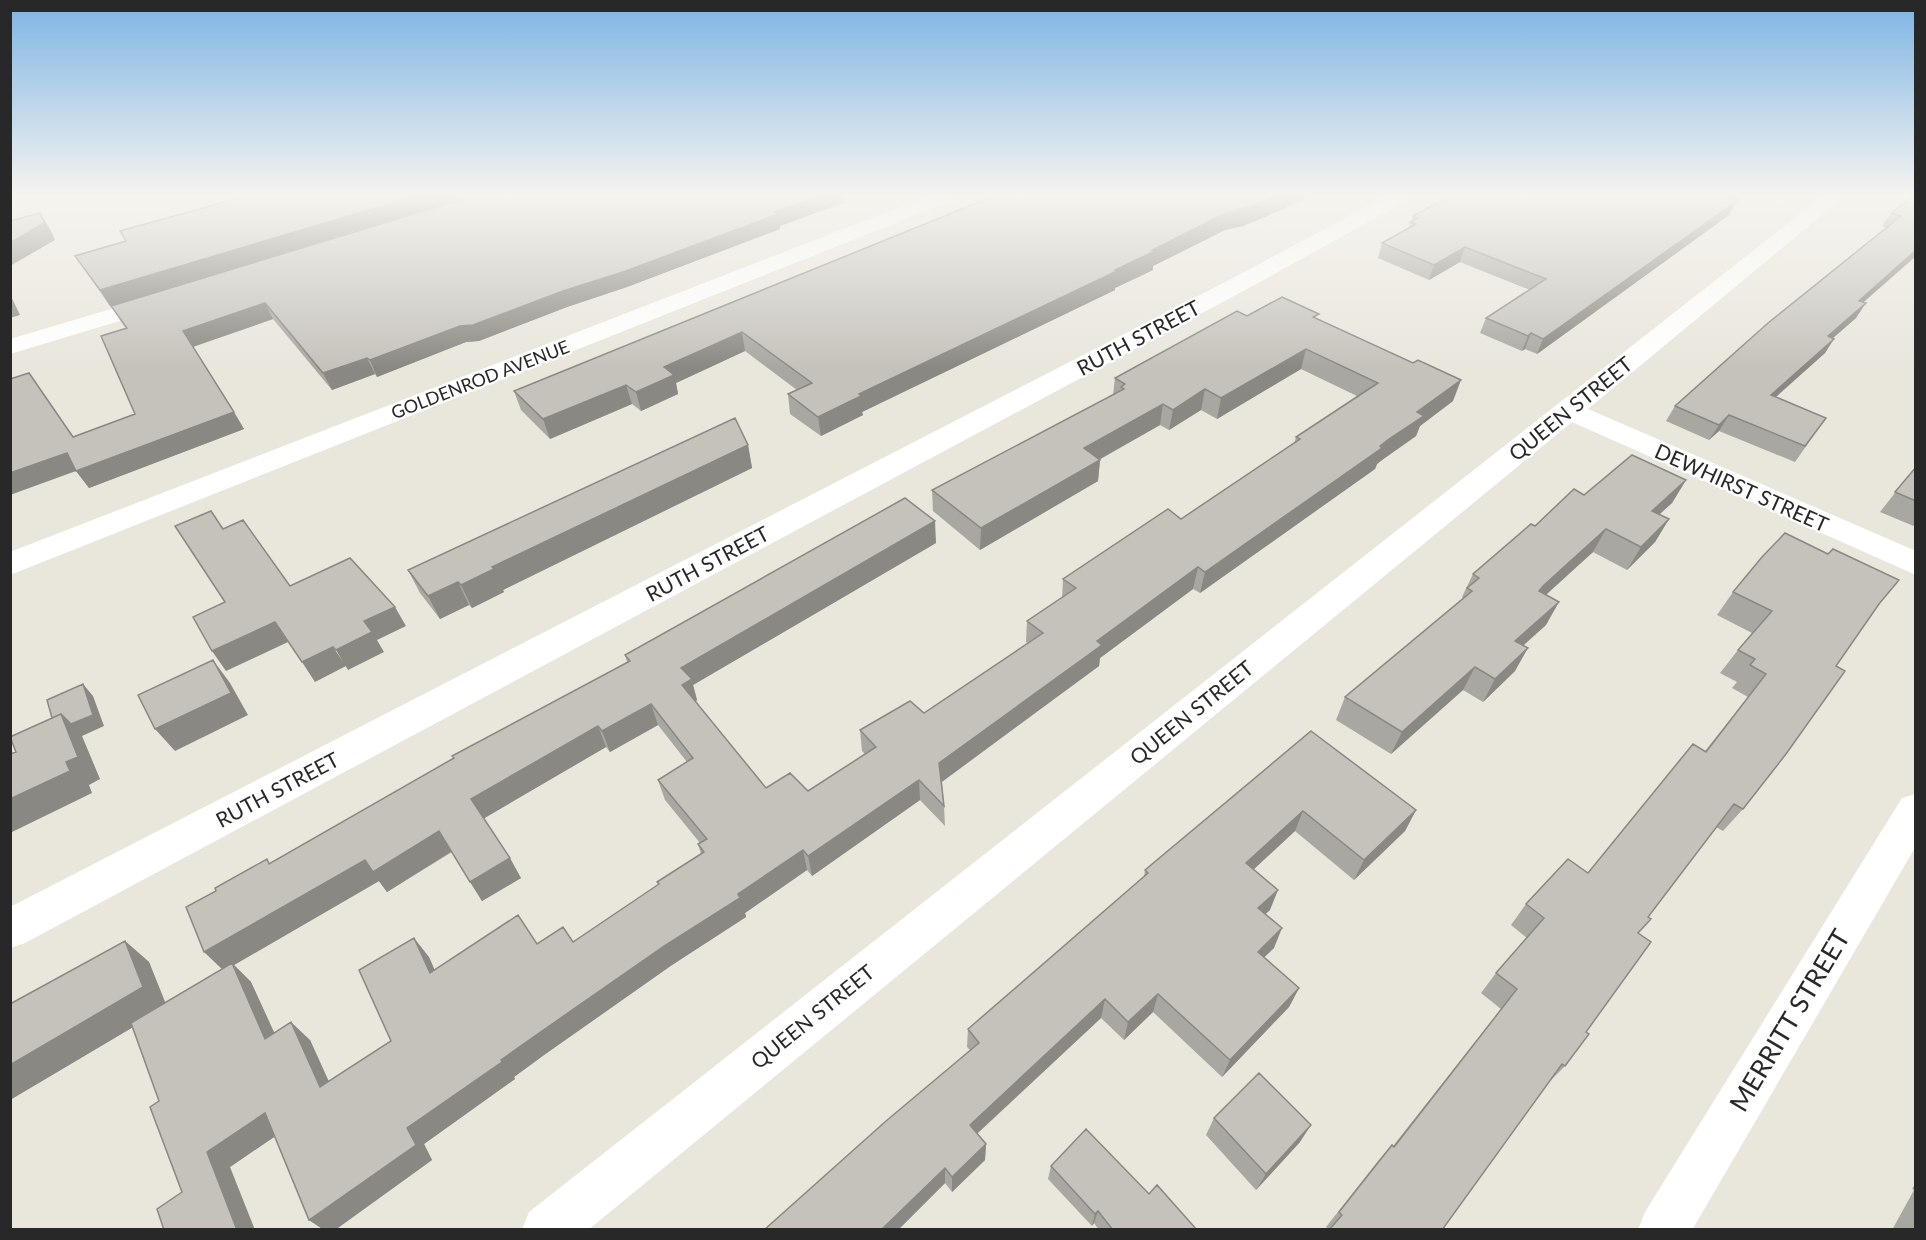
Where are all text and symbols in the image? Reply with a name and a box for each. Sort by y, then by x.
street label: RUTH STREET [1072,294,1204,380]
street label: GOLDENROD AVENUE [388,335,572,423]
street label: QUEEN STREET [1503,350,1637,465]
street label: DEWHIRST STREET [1651,438,1833,537]
street label: RUTH STREET [641,520,773,606]
street label: QUEEN STREET [1124,654,1258,769]
street label: RUTH STREET [211,746,343,832]
street label: MERRITT STREET [1722,923,1856,1117]
street label: QUEEN STREET [745,958,879,1073]

